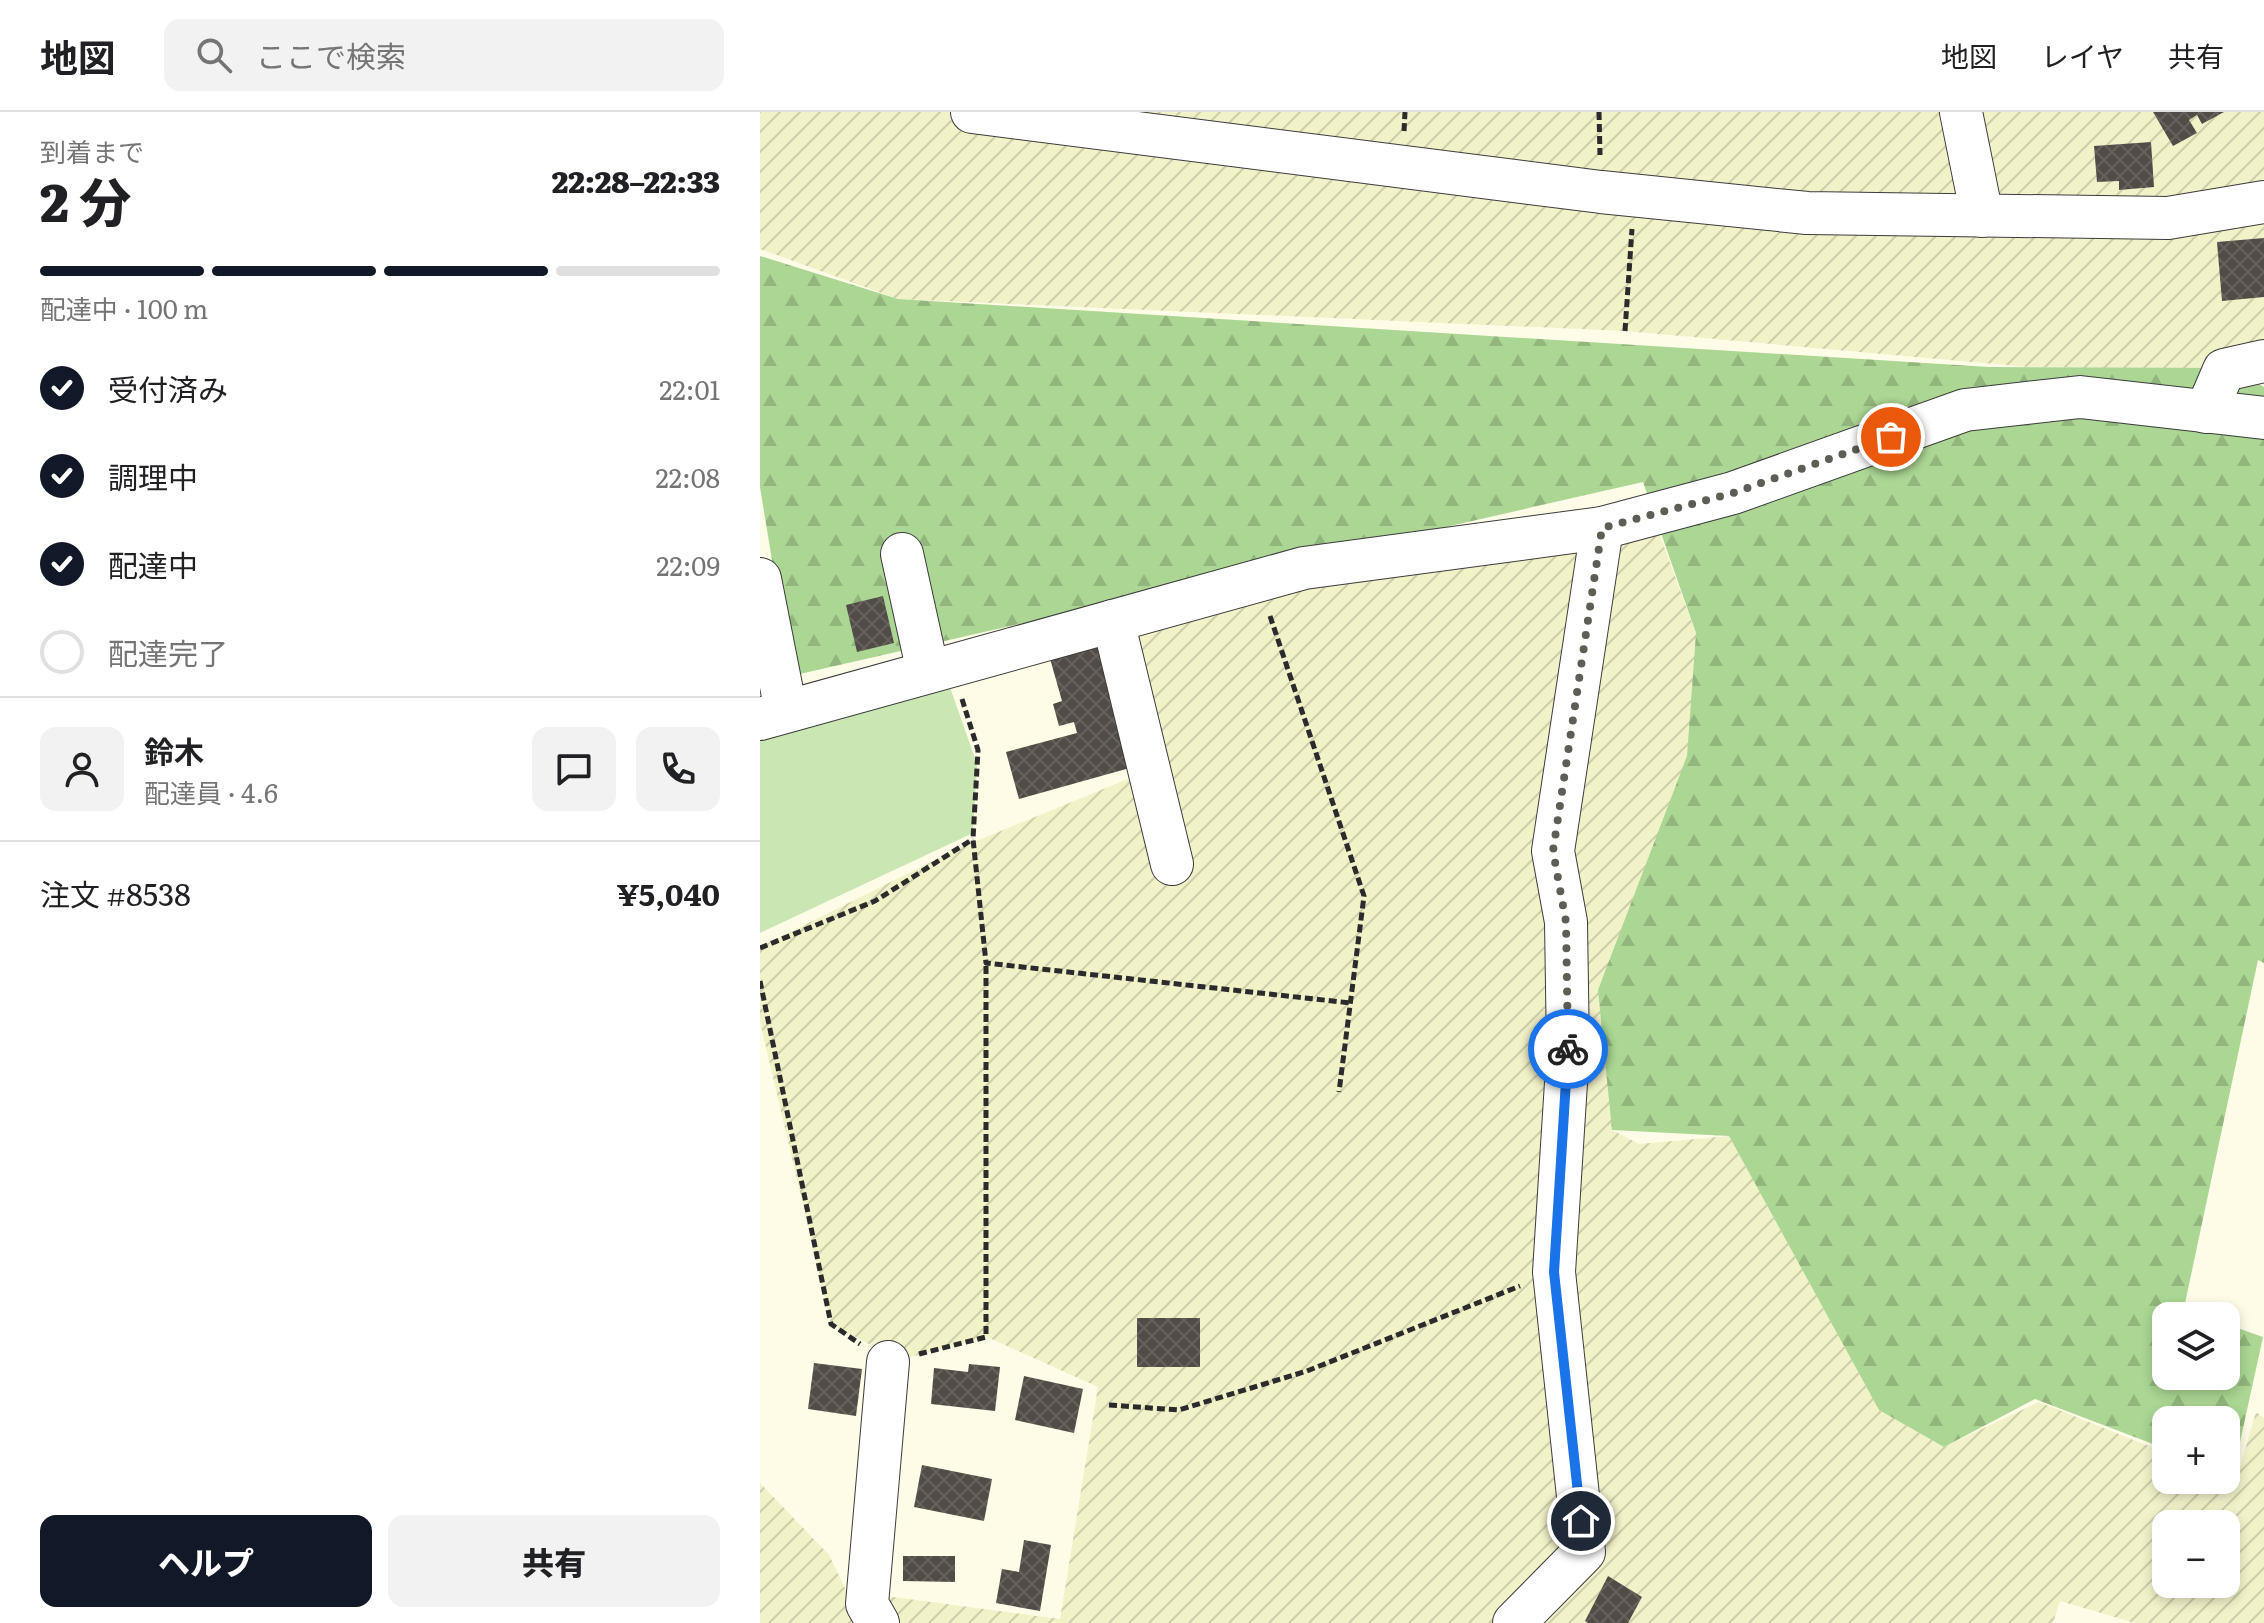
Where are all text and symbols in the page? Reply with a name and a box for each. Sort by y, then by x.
search box [164,19,724,91]
text: 地図 [40,27,116,84]
icon: search [192,33,236,77]
text: ここで検索 [256,33,406,77]
text: 地図 [1941,34,1997,76]
text: レイヤ [2041,34,2124,76]
text: 共有 [2168,34,2224,76]
text: 到着まで [40,131,144,170]
text: 22:28–22:33 [552,158,720,202]
text: 2 分 [40,161,131,238]
text: 配達中 · 100 m [40,288,208,327]
icon: check [40,366,84,410]
text: 受付済み [108,366,228,410]
text: 22:01 [659,369,720,408]
pin [1857,403,1925,471]
icon: bag [1869,415,1913,459]
icon: check [40,454,84,498]
text: 調理中 [108,454,198,498]
text: 22:08 [656,457,720,496]
icon: check [40,542,84,586]
text: 配達中 [108,542,198,586]
text: 22:09 [656,545,720,584]
text: 配達完了 [108,630,228,674]
button: person [40,727,124,811]
button: chat [532,727,616,811]
button: phone [636,727,720,811]
text: 鈴木 [144,728,204,772]
text: 配達員 · 4.6 [144,772,278,811]
text: 注文 #8538 [40,871,191,915]
text: ¥5,040 [616,871,720,915]
courier [1528,1009,1608,1089]
icon: bike [1546,1027,1590,1071]
map controls [2152,1302,2240,1598]
button: layers [2152,1302,2240,1390]
button: + [2152,1406,2240,1494]
pin [1547,1487,1615,1555]
icon: home [1559,1499,1603,1543]
button: − [2152,1510,2240,1598]
button: ヘルプ [40,1515,372,1607]
button: 共有 [388,1515,720,1607]

